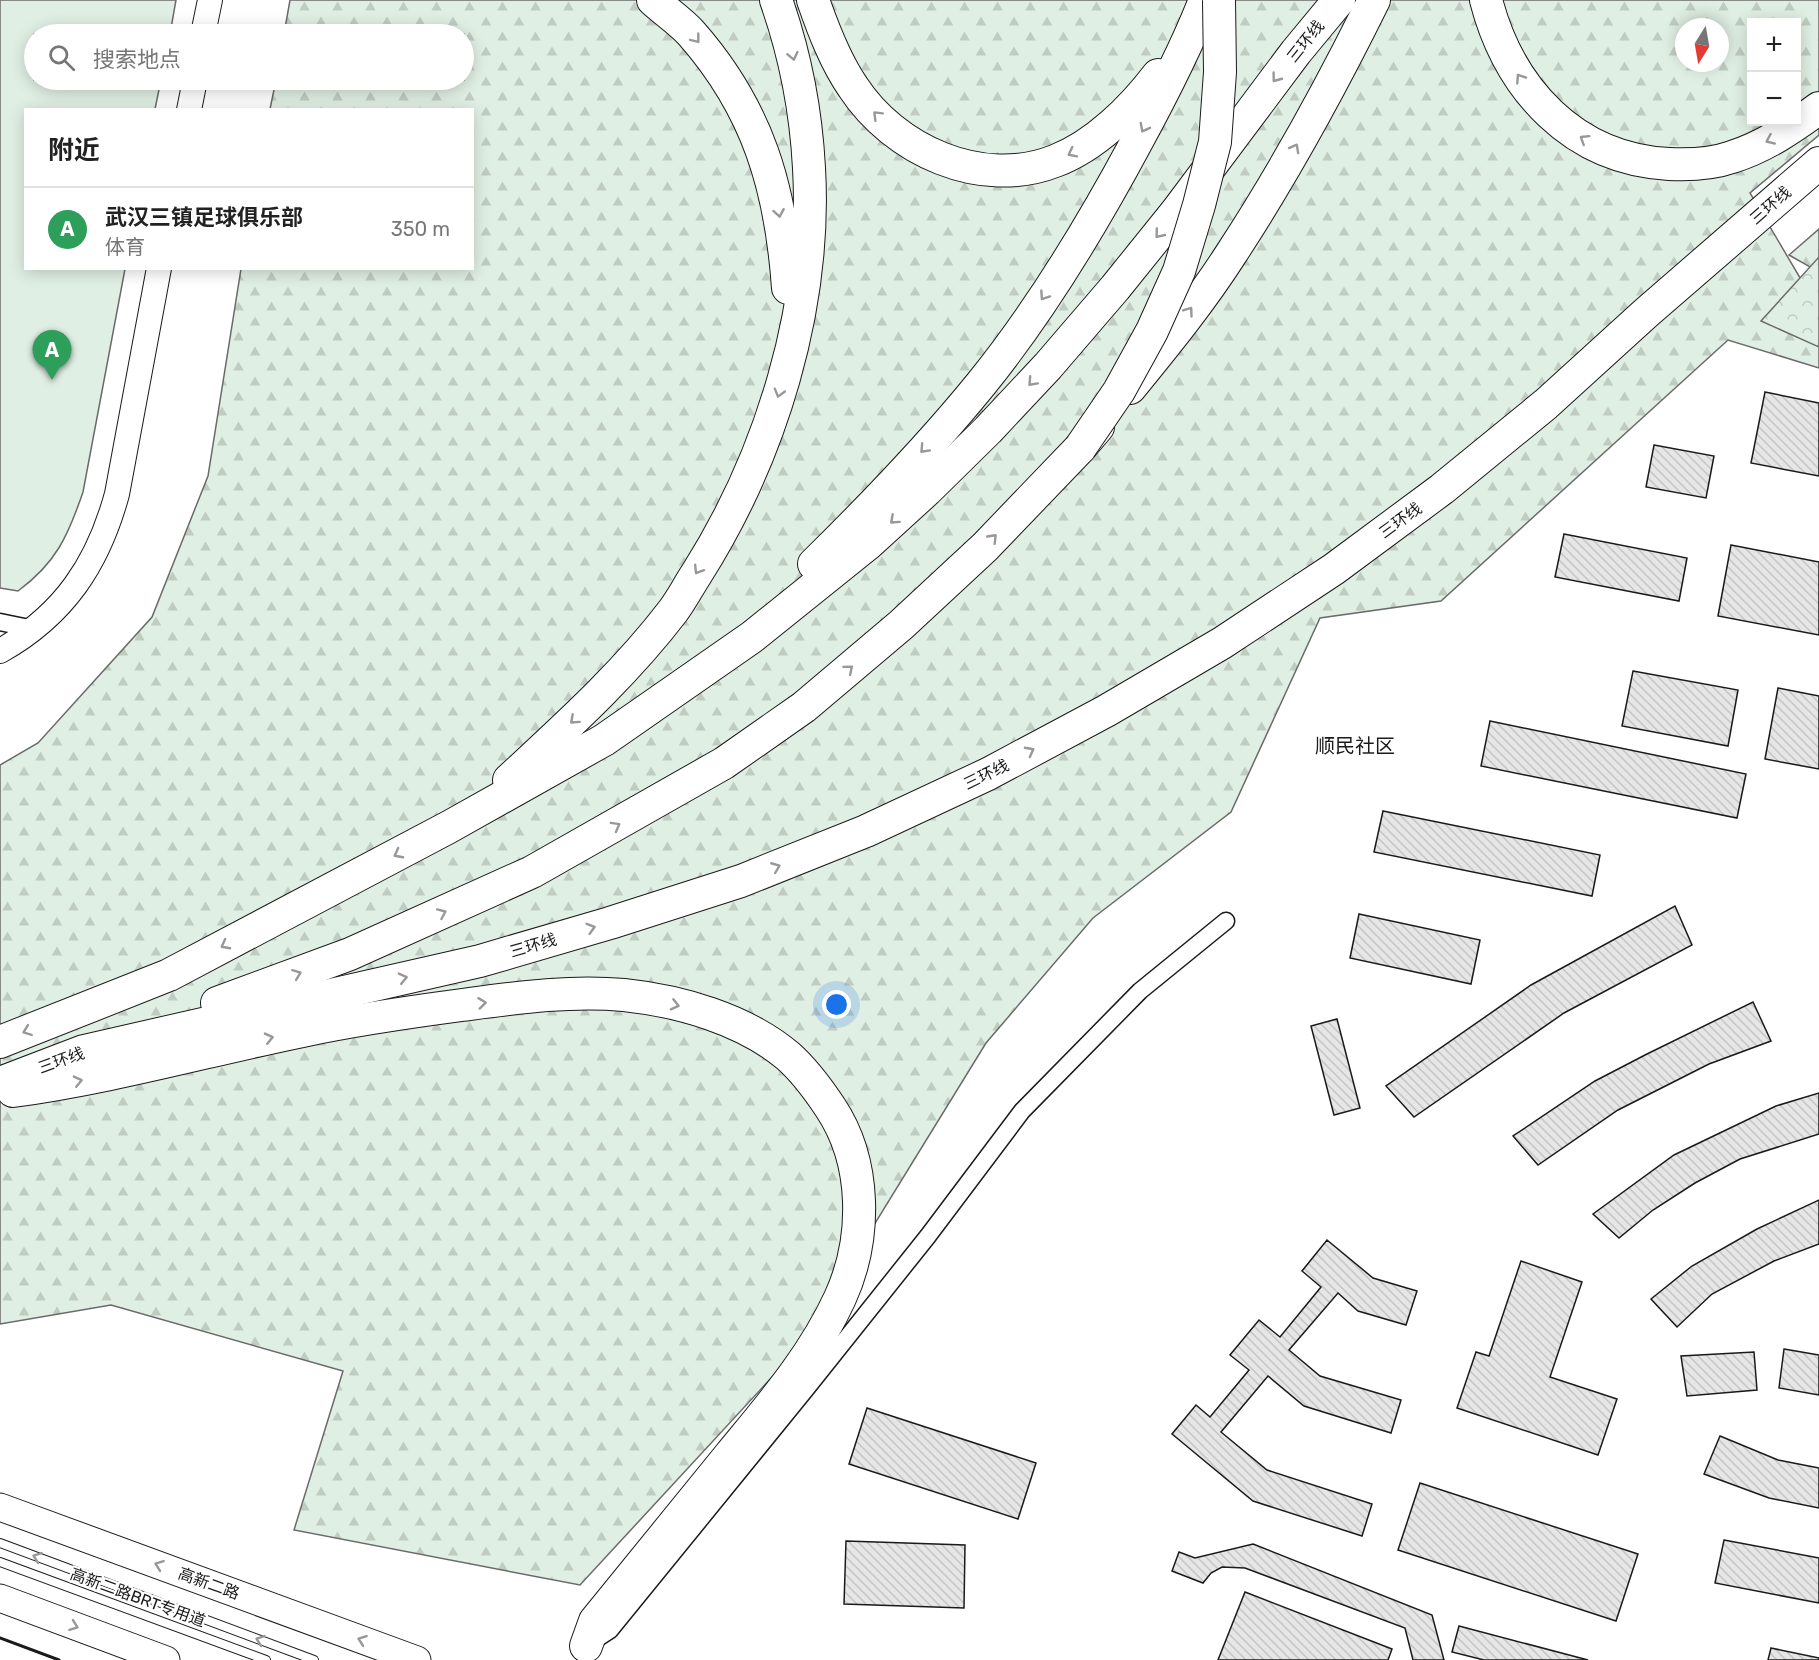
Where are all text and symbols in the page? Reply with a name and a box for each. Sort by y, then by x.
street label: 三环线 [1283,17,1328,66]
north arrow [1675,18,1729,72]
map controls [1747,18,1801,126]
button: + [1747,18,1801,72]
search box [24,24,474,90]
one-way arrow [689,32,700,43]
icon: search [45,41,78,74]
text: 搜索地点 [93,46,181,73]
one-way arrow [785,51,798,61]
one-way arrow [1272,71,1283,82]
button: − [1747,72,1801,126]
one-way arrow [1516,73,1527,84]
one-way arrow [873,112,884,123]
one-way arrow [1140,122,1151,133]
one-way arrow [1766,133,1777,145]
text: 附近 [48,135,100,166]
one-way arrow [1580,135,1591,146]
one-way arrow [1288,144,1300,154]
one-way arrow [1067,145,1078,157]
street label: 三环线 [1746,182,1795,228]
text: 武汉三镇足球俱乐部 [105,204,303,231]
one-way arrow [772,208,785,218]
text: A [60,217,75,241]
text: 350 m [391,217,450,241]
one-way arrow [1155,227,1166,238]
text: 体育 [105,235,145,259]
one-way arrow [1040,290,1052,300]
one-way arrow [1182,307,1193,318]
pin: A [32,330,72,380]
one-way arrow [1029,375,1040,386]
one-way arrow [773,388,786,398]
one-way arrow [920,443,931,453]
street label: 三环线 [1375,499,1425,542]
one-way arrow [890,513,901,524]
one-way arrow [986,535,997,545]
one-way arrow [694,564,706,574]
one-way arrow [842,665,853,676]
one-way arrow [570,713,581,724]
district label: 顺民社区 [1315,734,1395,758]
one-way arrow [1024,747,1035,759]
street label: 三环线 [960,755,1012,794]
one-way arrow [610,822,620,833]
one-way arrow [393,847,404,858]
one-way arrow [770,862,781,874]
one-way arrow [436,908,447,920]
one-way arrow [586,923,596,936]
street label: 三环线 [507,930,559,961]
one-way arrow [220,938,231,950]
one-way arrow [291,969,302,981]
one-way arrow [398,973,408,986]
your location [822,990,851,1019]
one-way arrow [477,997,486,1009]
one-way arrow [670,997,680,1010]
one-way arrow [22,1024,33,1036]
one-way arrow [264,1032,274,1045]
street label: 三环线 [35,1043,87,1078]
one-way arrow [73,1075,83,1088]
one-way arrow [33,1552,44,1564]
one-way arrow [155,1560,165,1573]
street label: 高新二路BRT专用道 [68,1564,208,1631]
street label: 高新二路 [176,1564,242,1603]
one-way arrow [68,1619,79,1631]
one-way arrow [255,1634,265,1647]
one-way arrow [357,1634,368,1647]

